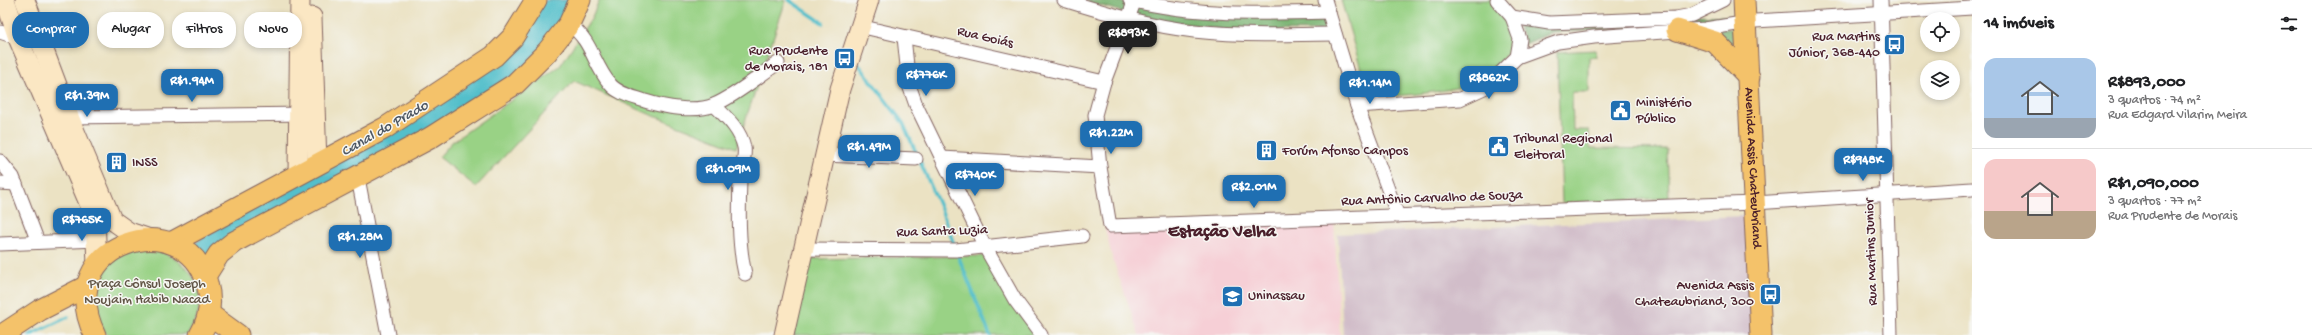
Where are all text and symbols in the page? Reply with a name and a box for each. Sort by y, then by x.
chip: Comprar [12,12,89,48]
chip: Alugar [97,12,164,48]
chip: Filtros [172,12,236,48]
chip: Novo [244,12,302,48]
map controls [1920,12,1960,100]
button: locate [1920,12,1960,52]
icon: filters [2278,13,2300,35]
text: 14 imóveis [1984,14,2054,34]
pin: R$893K [1095,21,1161,55]
street label: Rua Goiás [955,23,1016,53]
text: R$893K [1108,26,1148,41]
place label: Rua Martins Júnior, 368-440 [1789,29,1881,62]
bus stop icon: Rua Martins Júnior, 368-440 [1882,32,1908,58]
place label: Rua Prudente de Morais, 181 [745,43,829,76]
bus stop icon: Rua Prudente de Morais, 181 [831,46,857,72]
button: layers [1920,60,1960,100]
pin: R$776K [893,63,959,97]
pin: R$862K [1456,66,1522,100]
text: R$776K [906,68,946,83]
pin: R$1.94M [155,69,229,103]
pin: R$1.14M [1333,71,1407,105]
text: R$862K [1469,71,1509,86]
text: R$893,000 [2108,73,2186,93]
text: R$1.94M [170,74,214,89]
icon: home [2016,74,2064,122]
text: R$1.14M [1349,76,1391,91]
pin: R$1.39M [50,84,124,118]
street label: Avenida Assis Chateubriand [1740,87,1765,251]
text: R$1.39M [65,89,109,104]
text: 3 quartos · 74 m² [2108,93,2201,108]
place label: Ministério Público [1635,95,1692,128]
water label: Canal do Prado [338,96,433,161]
public building icon: Ministério Público [1607,98,1633,124]
text: Rua Edgard Vilarim Meira [2108,108,2247,123]
pin: R$1.22M [1074,121,1148,155]
text: R$1.22M [1089,126,1133,141]
place label: Tribunal Regional Eleitoral [1513,131,1613,164]
public building icon: Tribunal Regional Eleitoral [1486,134,1512,160]
pin: R$1.49M [832,135,906,169]
building icon: Forúm Afonso Campos [1253,138,1279,164]
text: R$1.49M [847,140,891,155]
place label: Forúm Afonso Campos [1281,143,1409,160]
pin: R$948K [1830,148,1896,182]
building icon: INSS [104,150,130,176]
text: R$948K [1843,153,1883,168]
place label: INSS [132,155,158,172]
pin: R$1.09M [691,157,765,191]
text: R$1.09M [706,162,750,177]
pin: R$740K [942,163,1008,197]
text: R$740K [955,168,995,183]
text: R$1,090,000 [2108,174,2199,194]
pin: R$2.01M [1217,175,1291,209]
icon: home [2016,175,2064,223]
text: R$2.01M [1232,180,1276,195]
street label: Rua Antônio Carvalho de Souza [1341,187,1524,211]
text: 3 quartos · 77 m² [2108,194,2202,209]
street label: Rua Martins Junior [1862,197,1882,306]
pin: R$765K [49,208,115,242]
text: Rua Prudente de Morais [2108,209,2237,224]
text: R$765K [62,213,102,228]
street label: Rua Santa Luzia [896,222,989,242]
district label: Estação Velha [1168,222,1277,243]
pin: R$1.28M [323,225,397,259]
text: R$1.28M [338,230,382,245]
park label: Praça Cônsul Joseph Noujaim Habib Nacad [84,276,212,309]
place label: Avenida Assis Chateaubriand, 300 [1635,278,1755,311]
bus stop icon: Avenida Assis Chateaubriand, 300 [1757,281,1783,307]
school or university icon: Uninassau [1219,283,1245,309]
place label: Uninassau [1248,288,1305,305]

